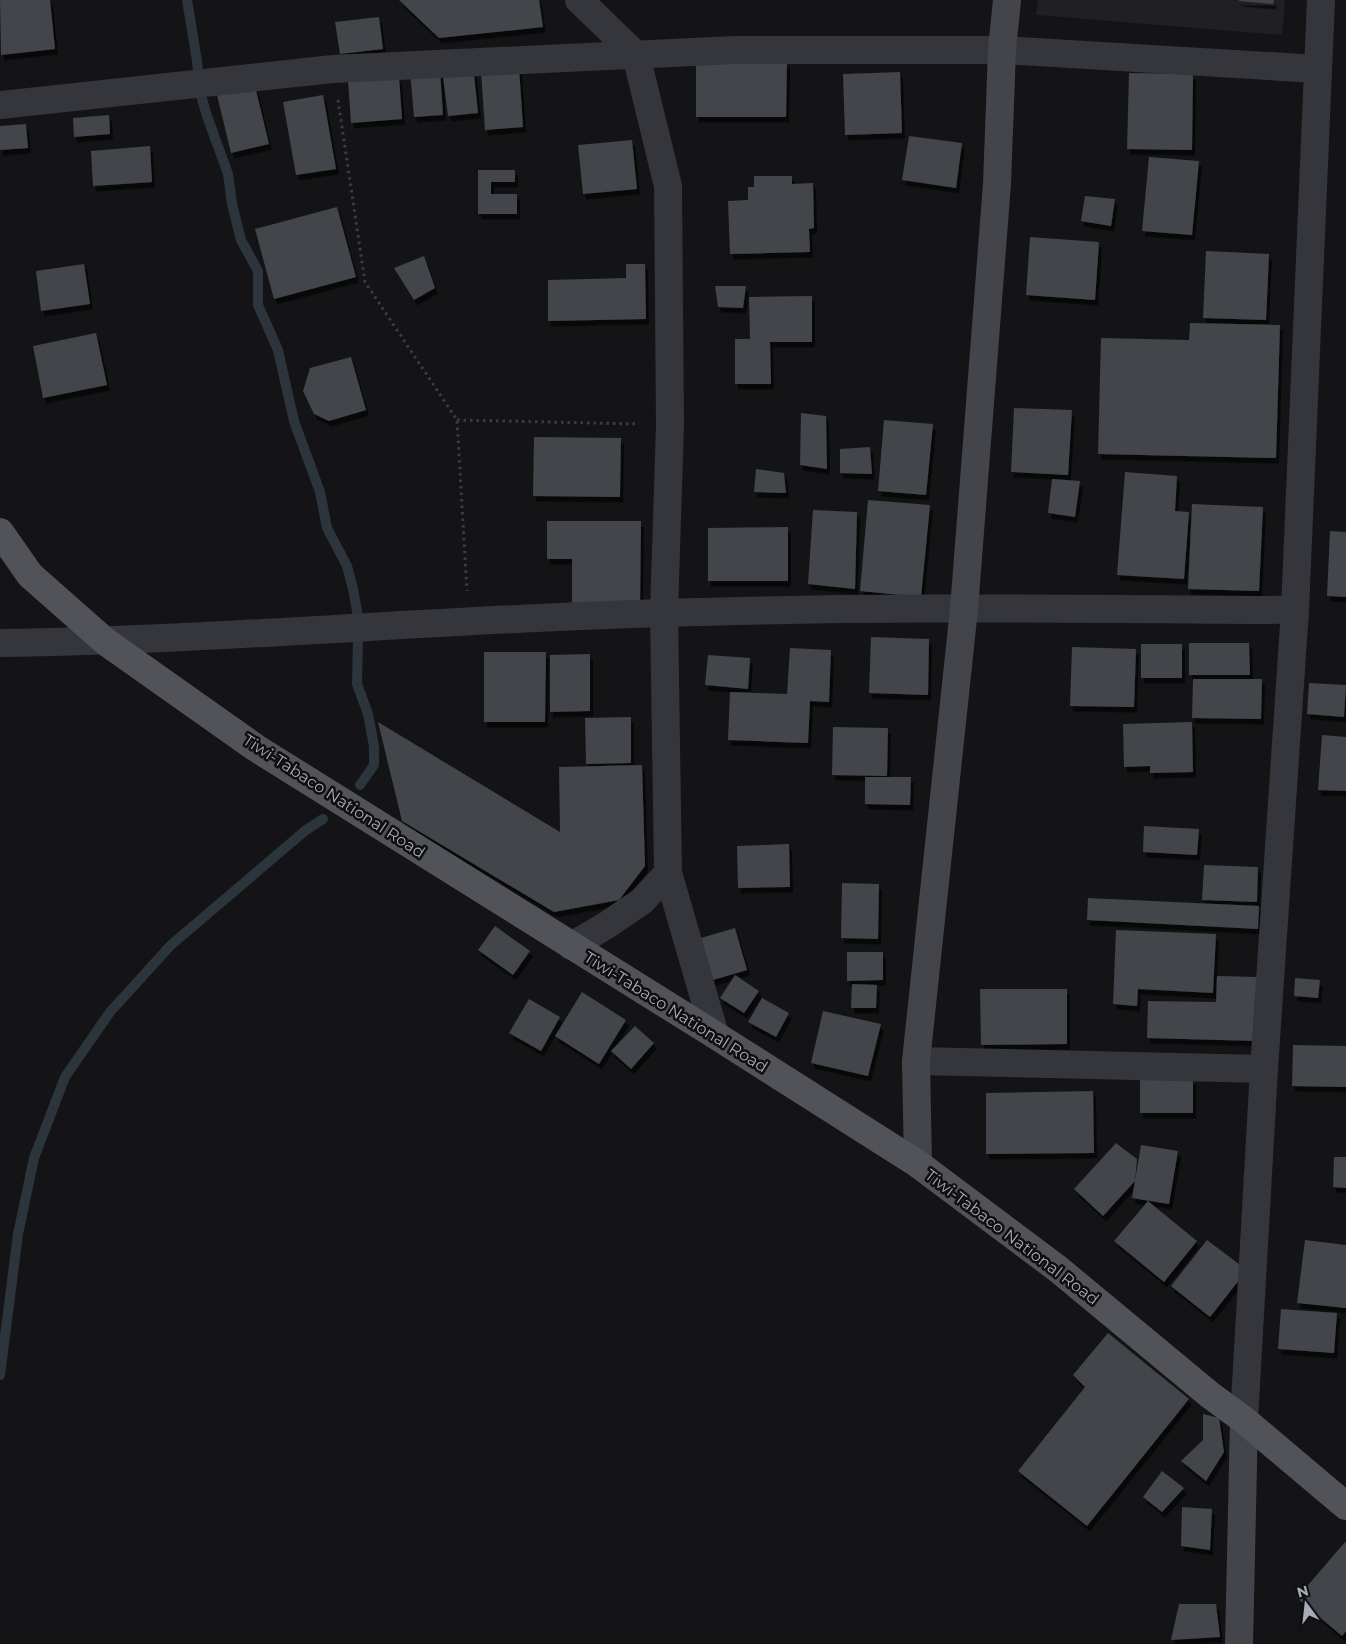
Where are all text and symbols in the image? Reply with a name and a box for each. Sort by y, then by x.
street label: Tiwi-Tabaco National Road [240,730,428,862]
street label: Tiwi-Tabaco National Road [581,948,771,1076]
street label: Tiwi-Tabaco National Road [921,1165,1103,1309]
north arrow [1281,1579,1331,1629]
text: N [1295,1581,1310,1602]

